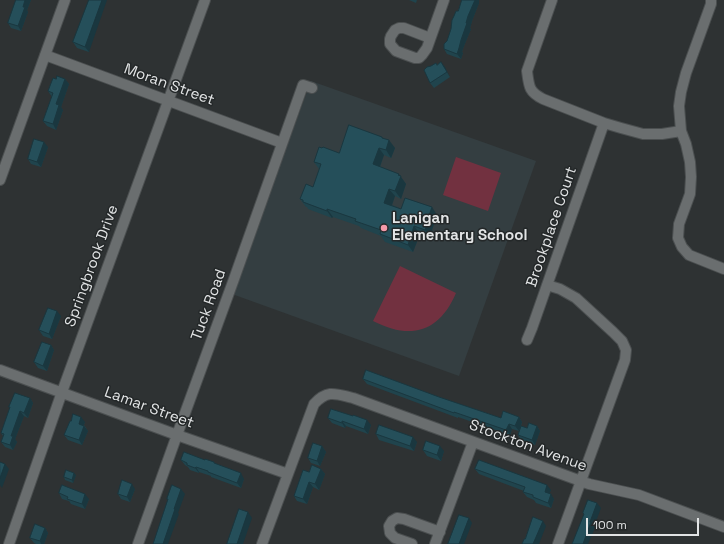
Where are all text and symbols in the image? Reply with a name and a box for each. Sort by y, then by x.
street label: Moran Street [121,60,217,110]
street label: Brookplace Court [523,164,581,290]
street label: Springbrook Drive [62,203,122,329]
place label: Lanigan Elementary School [392,210,527,245]
marker: Lanigan Elementary School [379,223,389,233]
street label: Tuck Road [188,267,230,343]
street label: Lamar Street [102,384,196,432]
street label: Stockton Avenue [467,416,589,476]
scale bar [588,510,701,536]
text: 100 m [593,517,627,533]

